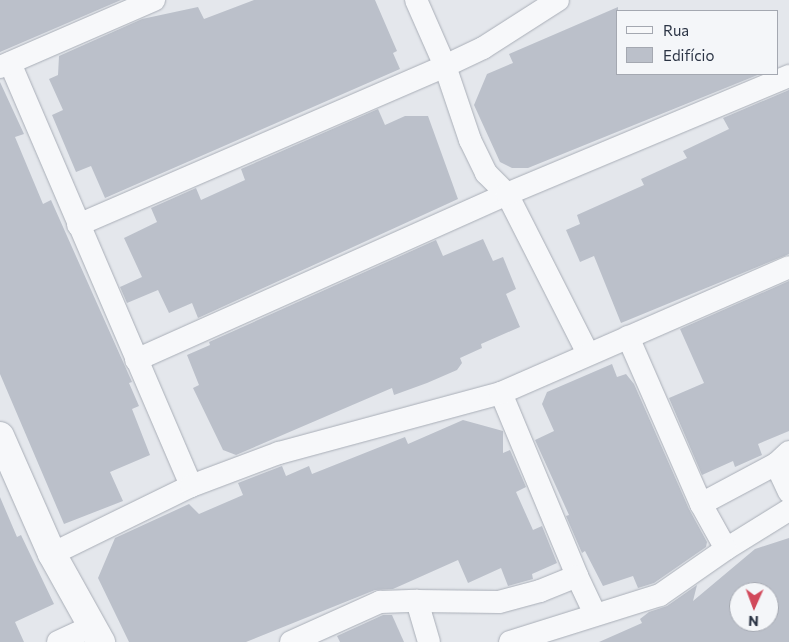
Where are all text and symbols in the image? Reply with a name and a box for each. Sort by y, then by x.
legend [616,10,779,75]
text: Rua [663,21,689,39]
text: Edifício [663,46,714,64]
north arrow [729,582,779,632]
text: N [748,613,759,630]

